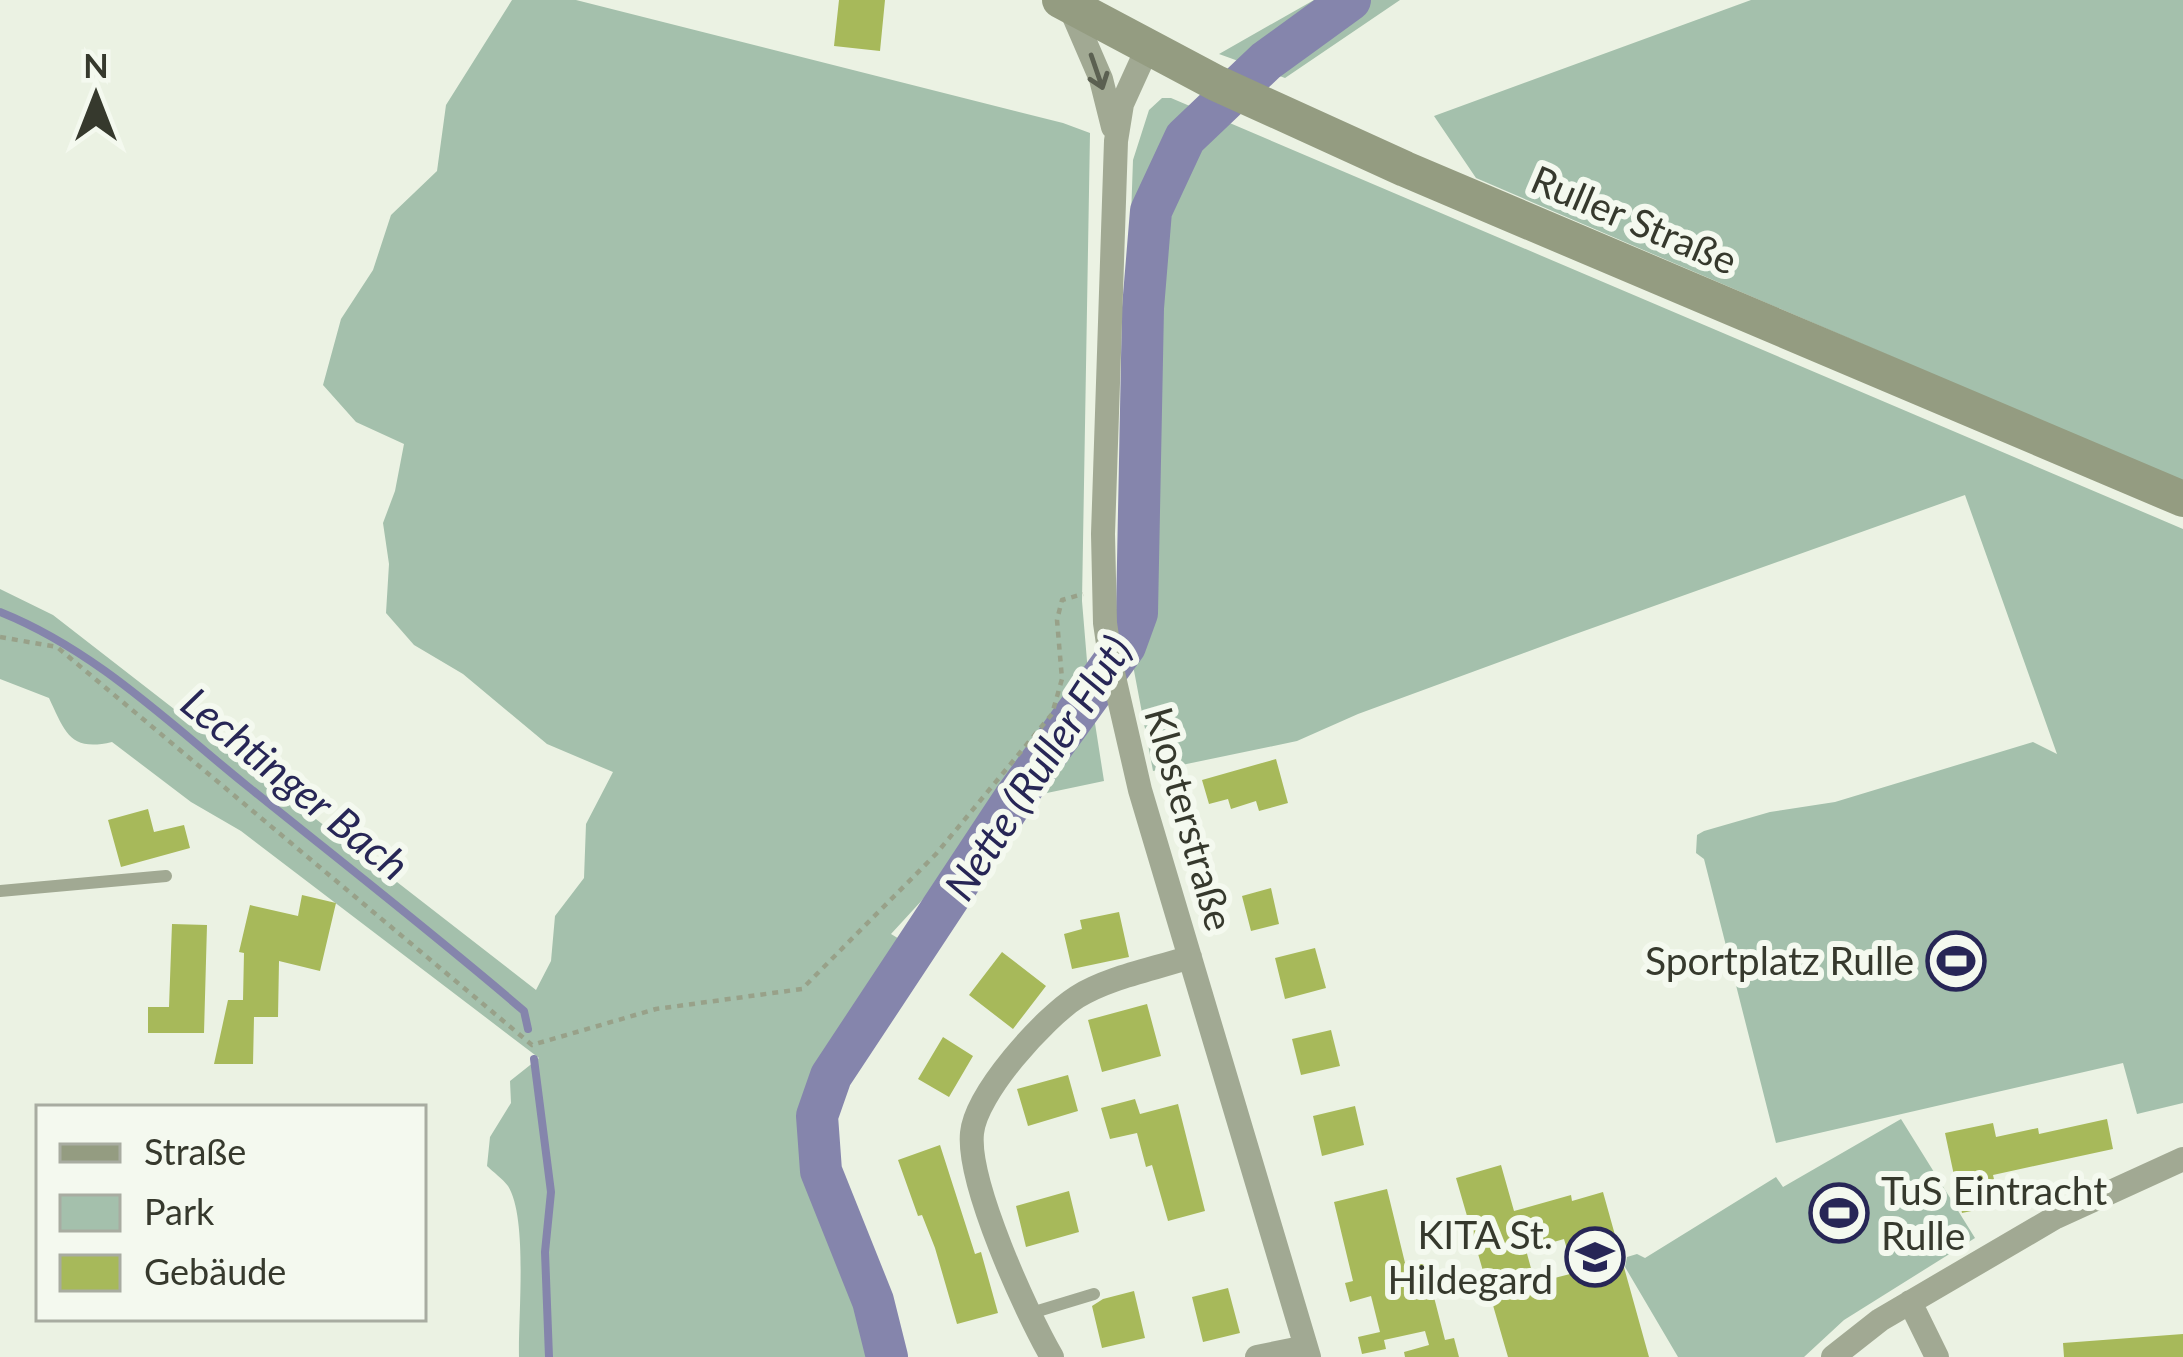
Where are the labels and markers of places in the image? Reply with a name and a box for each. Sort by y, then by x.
sports icon: Sportplatz Rulle [1925,930,1987,992]
place label: Sportplatz Rulle [1645,937,1914,983]
place label: TuS Eintracht Rulle [1881,1167,2107,1258]
sports icon: TuS Eintracht Rulle [1808,1182,1870,1244]
place label: KITA St. Hildegard [1388,1211,1553,1302]
school or university icon: KITA St. Hildegard [1564,1226,1626,1288]

